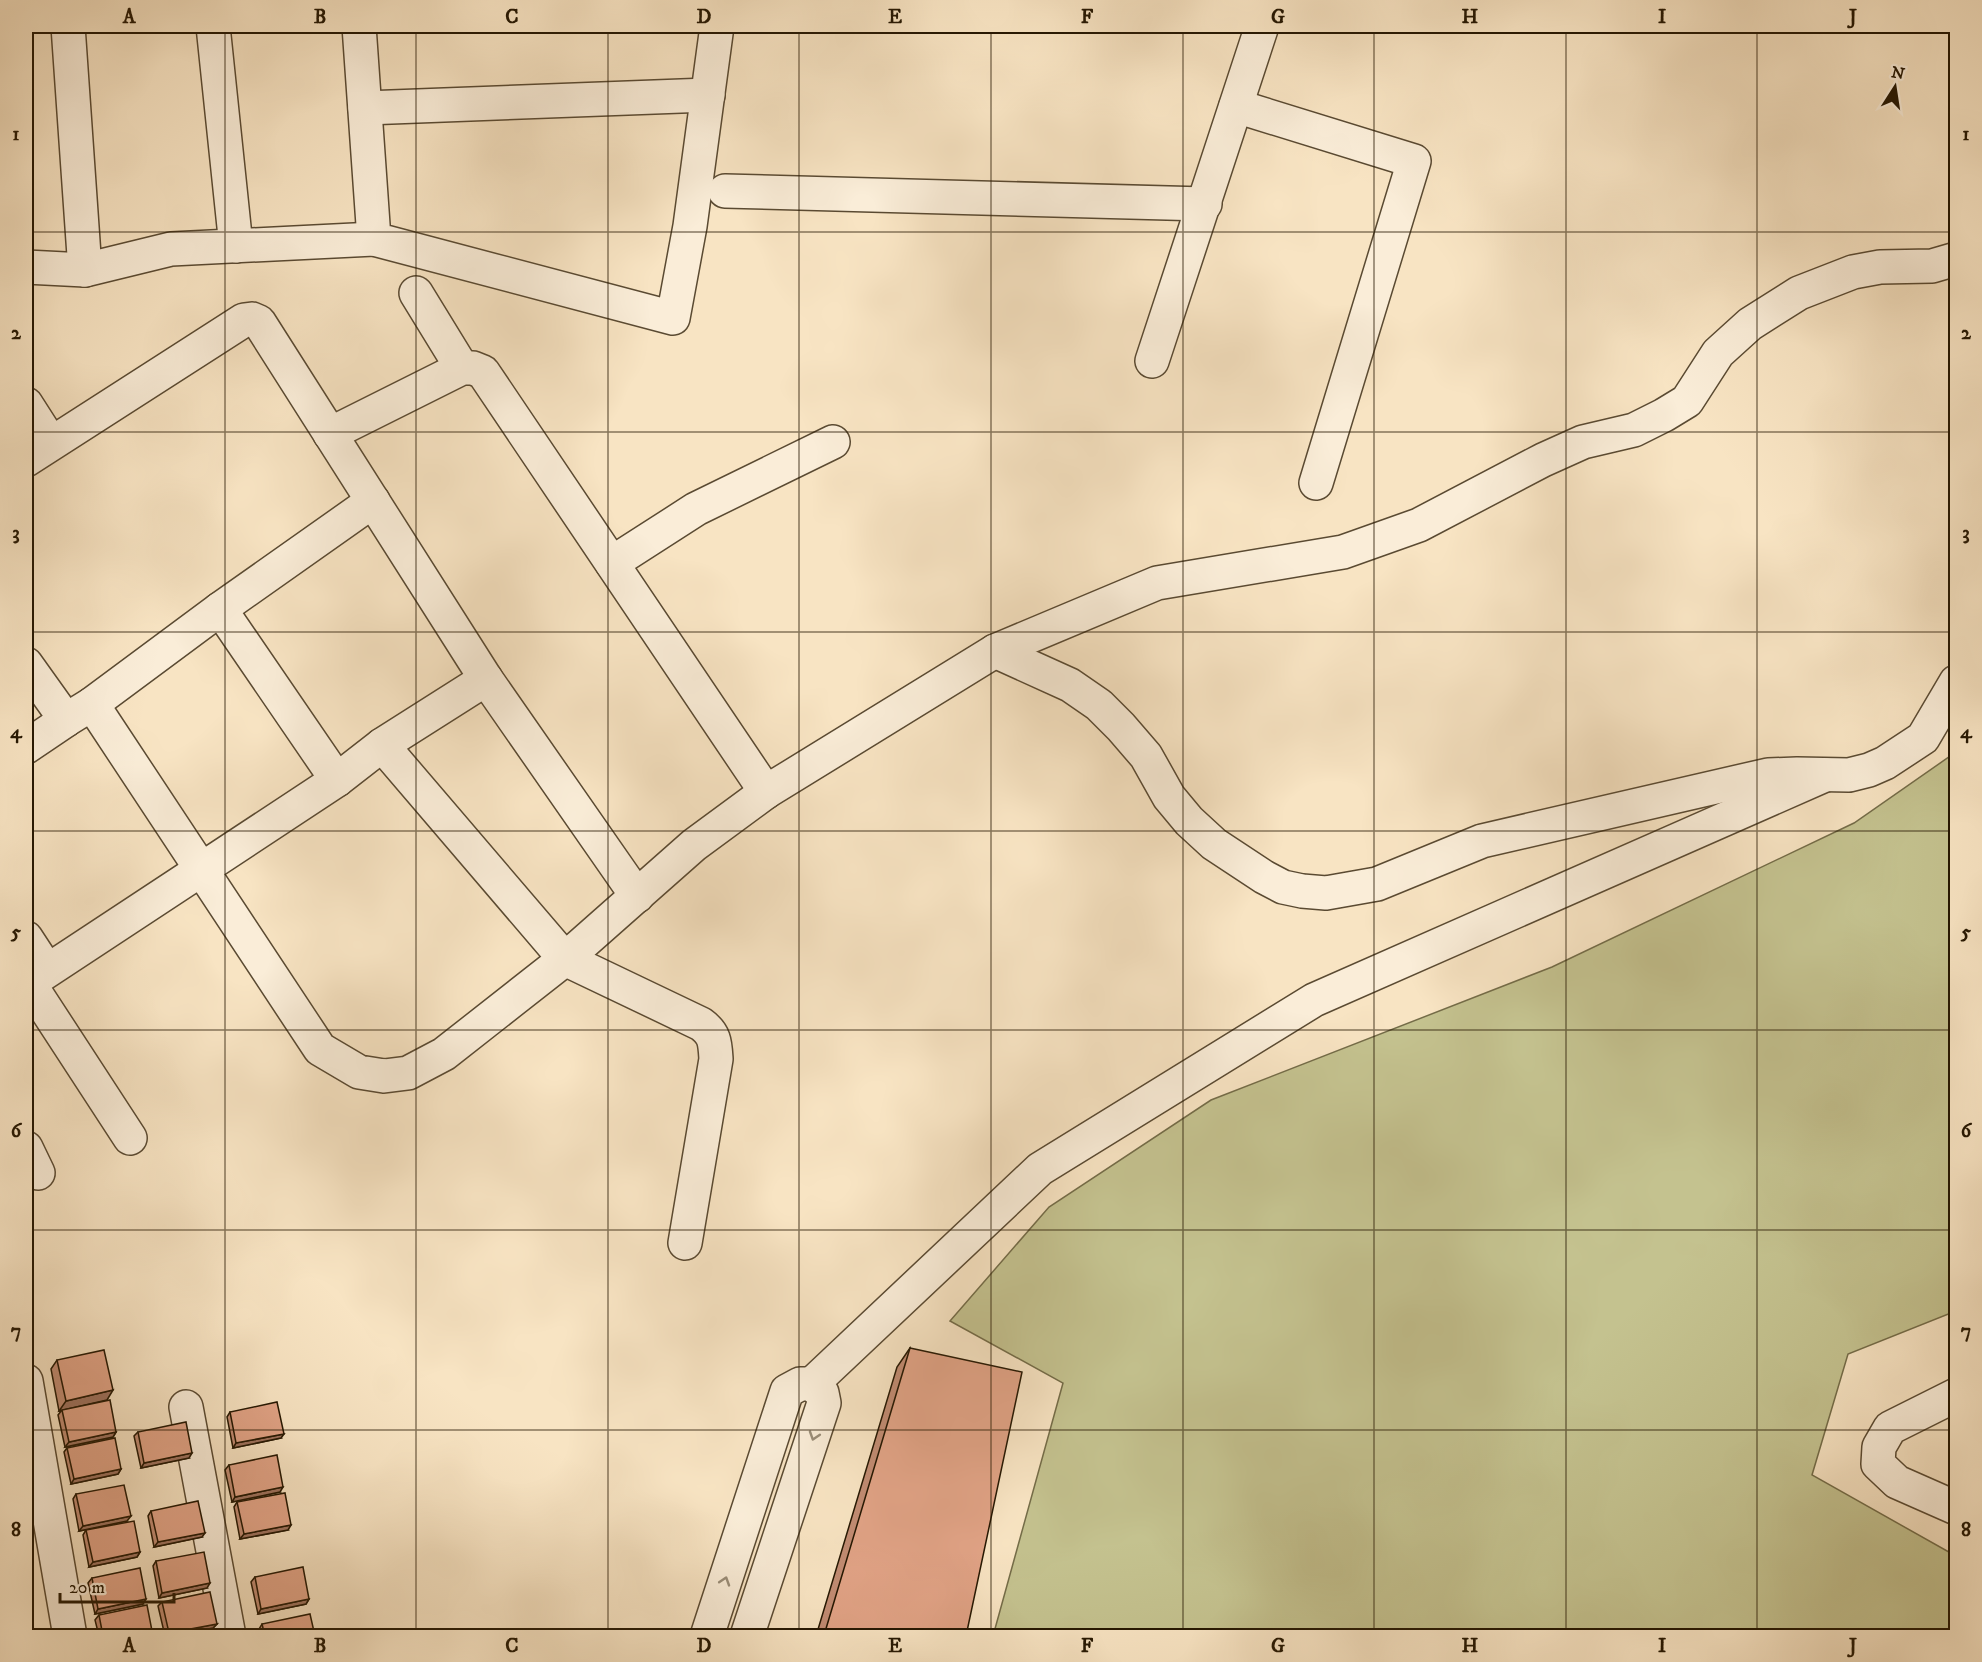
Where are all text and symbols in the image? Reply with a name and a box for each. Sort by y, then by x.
text: A [122,5,137,30]
text: B [314,5,326,30]
text: C [505,5,519,30]
text: D [697,5,712,30]
text: E [888,5,902,30]
text: F [1081,5,1094,30]
text: G [1271,5,1285,30]
text: H [1462,5,1479,30]
text: I [1658,5,1666,30]
text: J [1847,5,1857,30]
north arrow [1865,57,1925,117]
text: N [1889,62,1906,84]
text: 1 [12,122,20,147]
text: 1 [1962,122,1970,147]
text: 2 [11,321,22,346]
text: 2 [1961,321,1972,346]
text: 3 [12,521,20,546]
text: 3 [1962,521,1970,546]
text: 4 [10,720,23,745]
text: 4 [1960,720,1973,745]
text: 5 [10,920,21,945]
text: 5 [1960,920,1971,945]
text: 6 [11,1119,23,1144]
text: 6 [1961,1119,1973,1144]
text: 7 [11,1319,21,1344]
text: 7 [1961,1319,1971,1344]
one-way arrow [808,1430,821,1441]
text: 8 [11,1518,21,1543]
text: 8 [1961,1518,1971,1543]
scale bar [60,1566,174,1604]
one-way arrow [718,1576,731,1587]
text: 20 m [69,1577,105,1599]
text: A [122,1634,137,1659]
text: B [314,1634,326,1659]
text: C [505,1634,519,1659]
text: D [697,1634,712,1659]
text: E [888,1634,902,1659]
text: F [1081,1634,1094,1659]
text: G [1271,1634,1285,1659]
text: H [1462,1634,1479,1659]
text: I [1658,1634,1666,1659]
text: J [1847,1634,1857,1659]

